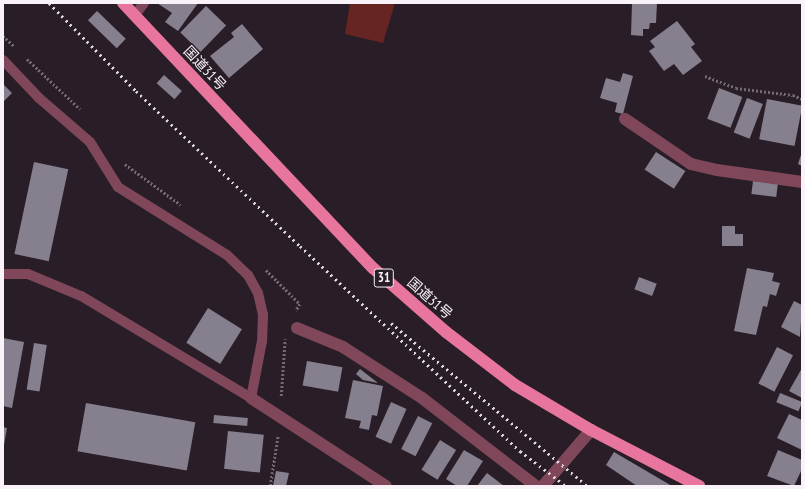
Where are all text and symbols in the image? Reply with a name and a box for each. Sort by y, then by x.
street label: 国道31号 [180,42,230,94]
road number: 31 [373,267,395,289]
street label: 国道31号 [404,274,456,322]

